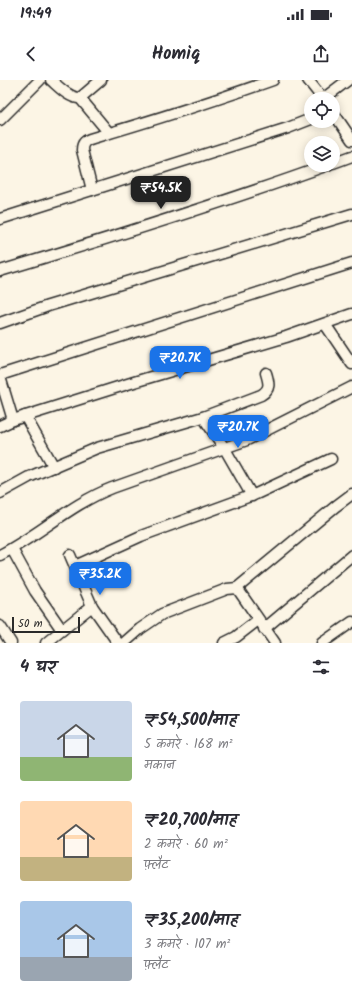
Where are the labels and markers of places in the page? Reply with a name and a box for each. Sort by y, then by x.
pin: ₹54.5K [128,176,194,210]
pin: ₹20.7K [147,346,213,380]
pin: ₹20.7K [205,415,271,449]
pin: ₹35.2K [67,562,133,596]

